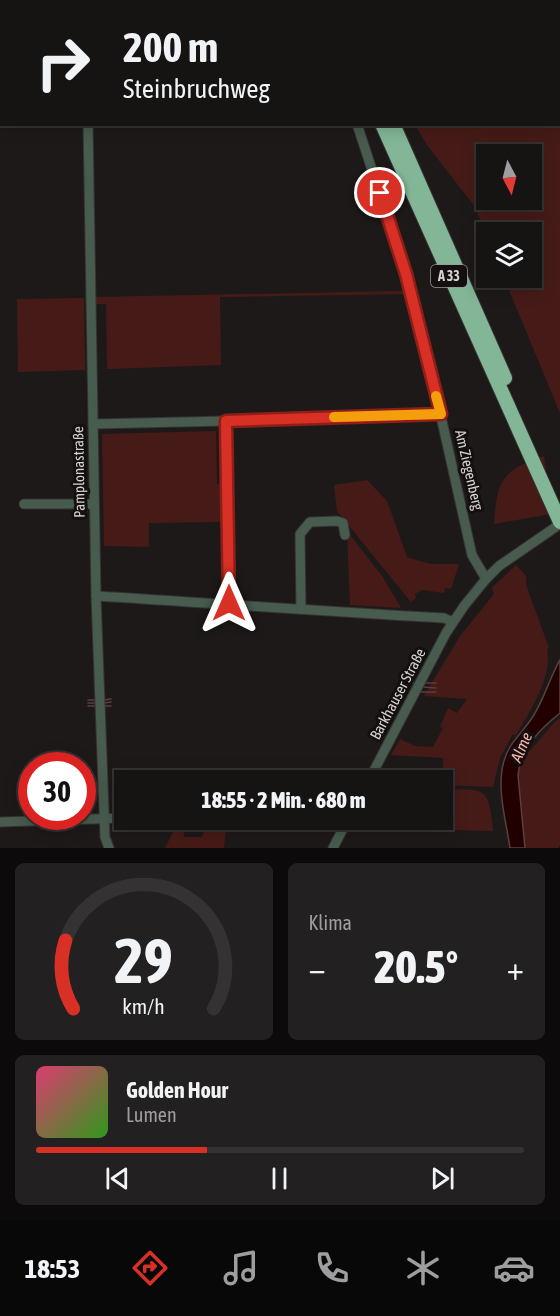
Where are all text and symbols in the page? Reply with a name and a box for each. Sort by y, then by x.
text: 200 m [123,23,218,71]
icon: right [24,24,102,102]
text: Steinbruchweg [123,73,270,104]
north arrow [476,144,542,210]
map controls [476,144,542,288]
pin [354,167,405,218]
icon: arrive [363,176,396,209]
button: layers [476,222,542,288]
road number: A 33 [431,265,467,287]
street label: Pamplonastraße [69,426,88,518]
street label: Am Ziegenberg [452,428,487,512]
position arrow [197,571,261,635]
street label: Barkhauser Straße [366,645,429,742]
water label: Alme [506,729,536,766]
speed limit sign: 30 [18,752,96,830]
text: 18:55 · 2 Min. · 680 m [201,787,366,813]
text: Klima [309,911,352,934]
text: 29 [114,925,173,996]
text: 20.5° [374,941,458,993]
text: − [309,949,326,987]
text: + [507,949,524,987]
text: km/h [122,994,165,1019]
text: Golden Hour [126,1077,228,1103]
text: Lumen [126,1103,177,1126]
icon: previous [101,1162,134,1195]
icon: pause [263,1162,296,1195]
icon: next [426,1162,459,1195]
icon: directions [129,1247,171,1289]
icon: music [220,1247,262,1289]
icon: phone [311,1247,353,1289]
icon: climate [402,1247,444,1289]
icon: car [493,1247,535,1289]
text: 18:53 [25,1253,80,1284]

